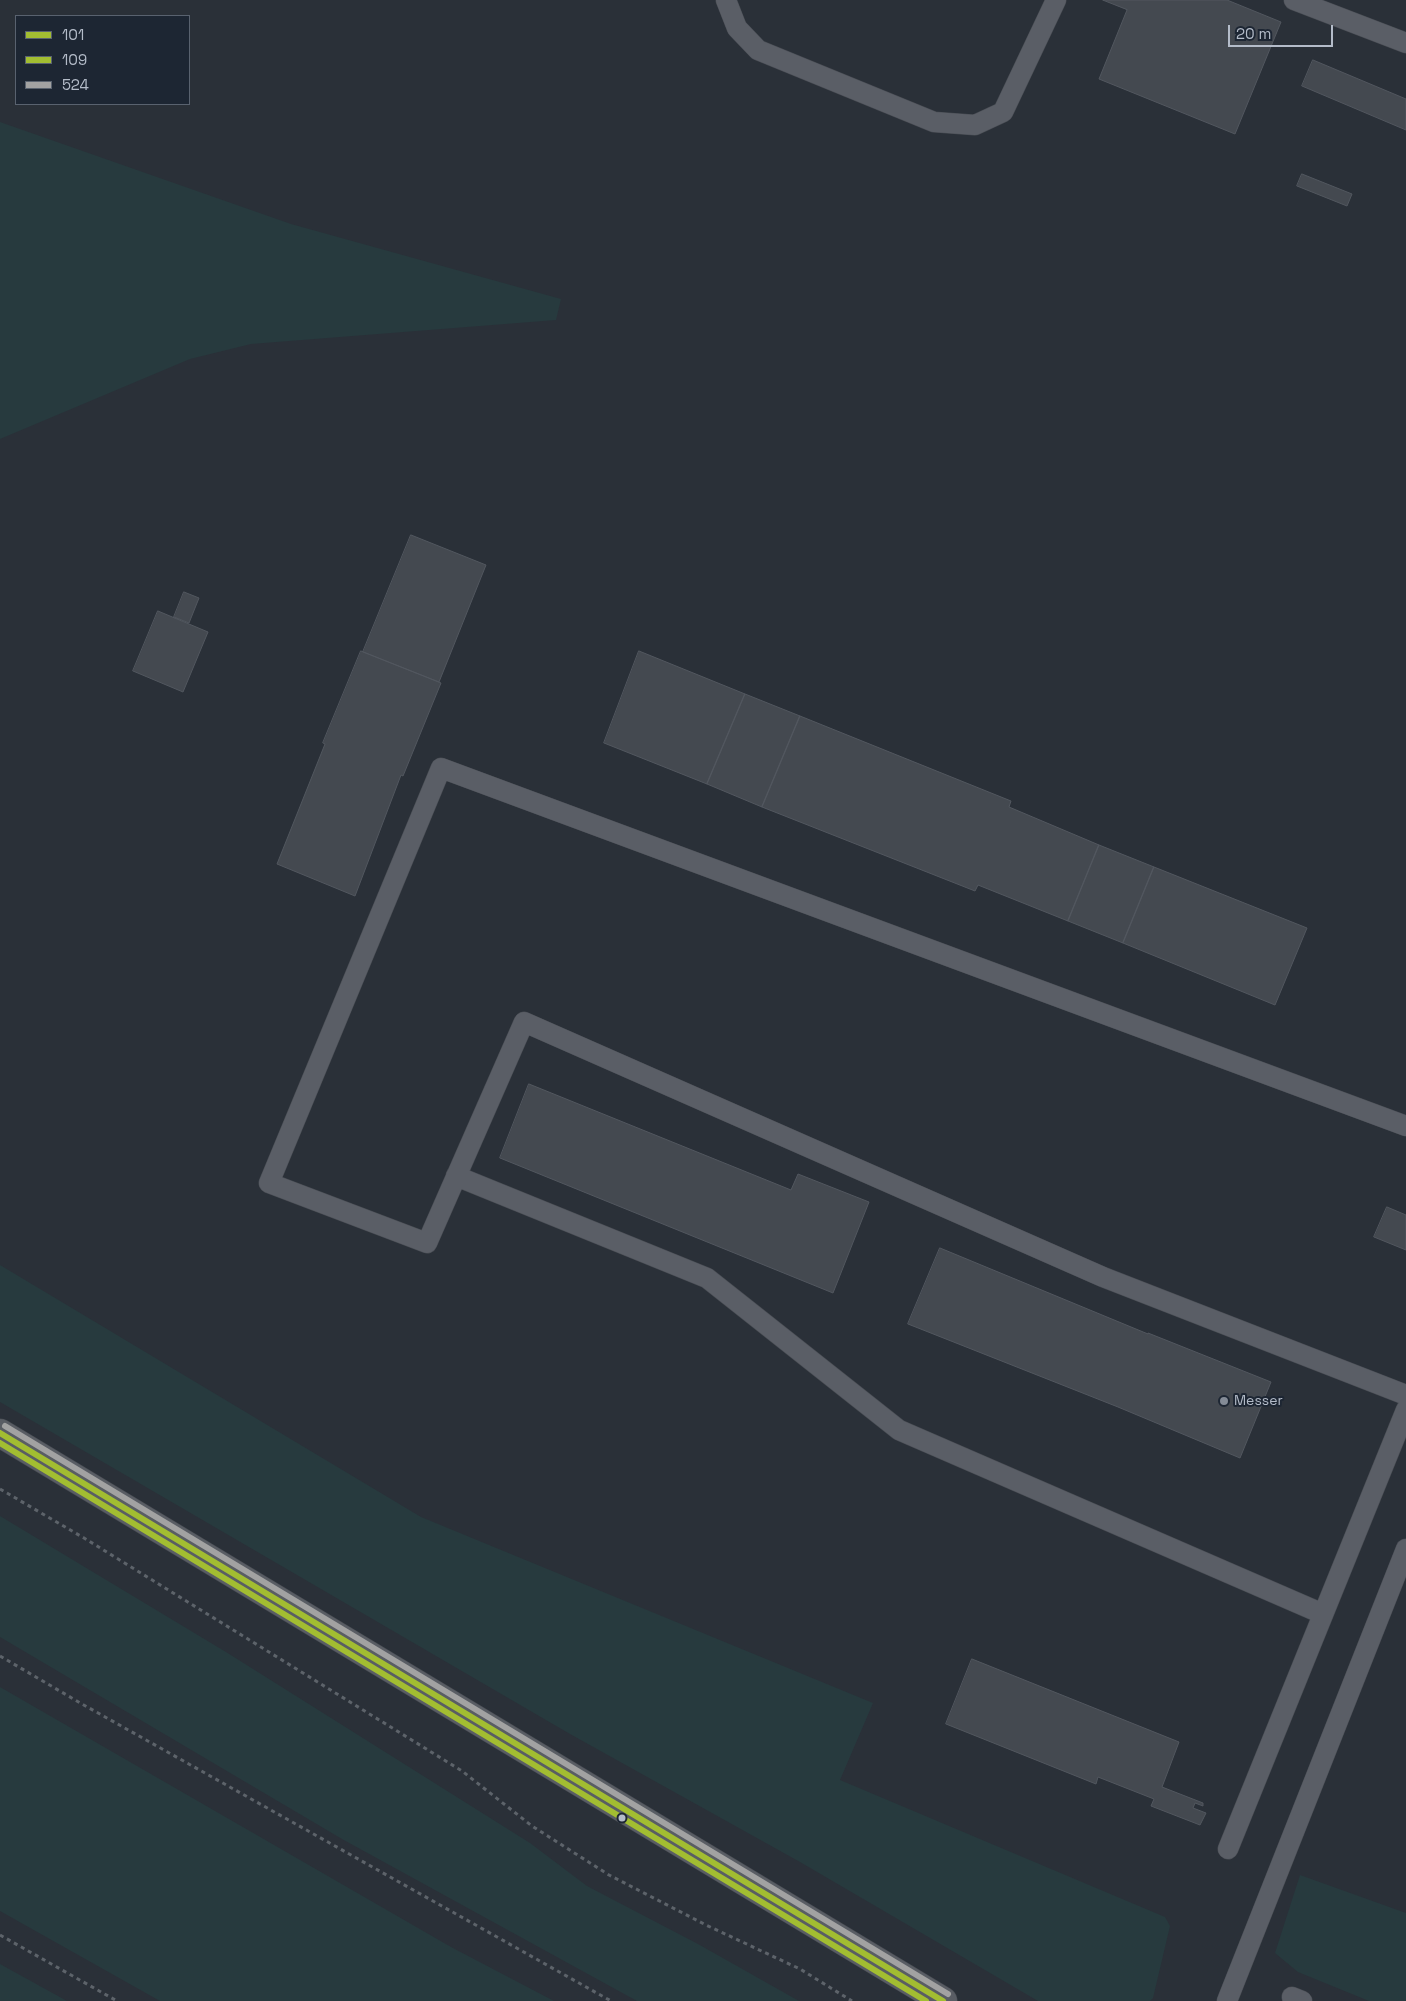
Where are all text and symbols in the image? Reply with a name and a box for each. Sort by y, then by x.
legend [15,15,190,105]
scale bar [1231,15,1336,47]
text: 20 m [1236,24,1271,43]
text: 101 [62,25,84,44]
text: 109 [62,50,87,69]
text: 524 [62,75,89,94]
place label: Messer [1234,1393,1283,1409]
marker: Messer [1218,1395,1230,1407]
unlabelled marker [617,1813,627,1823]

